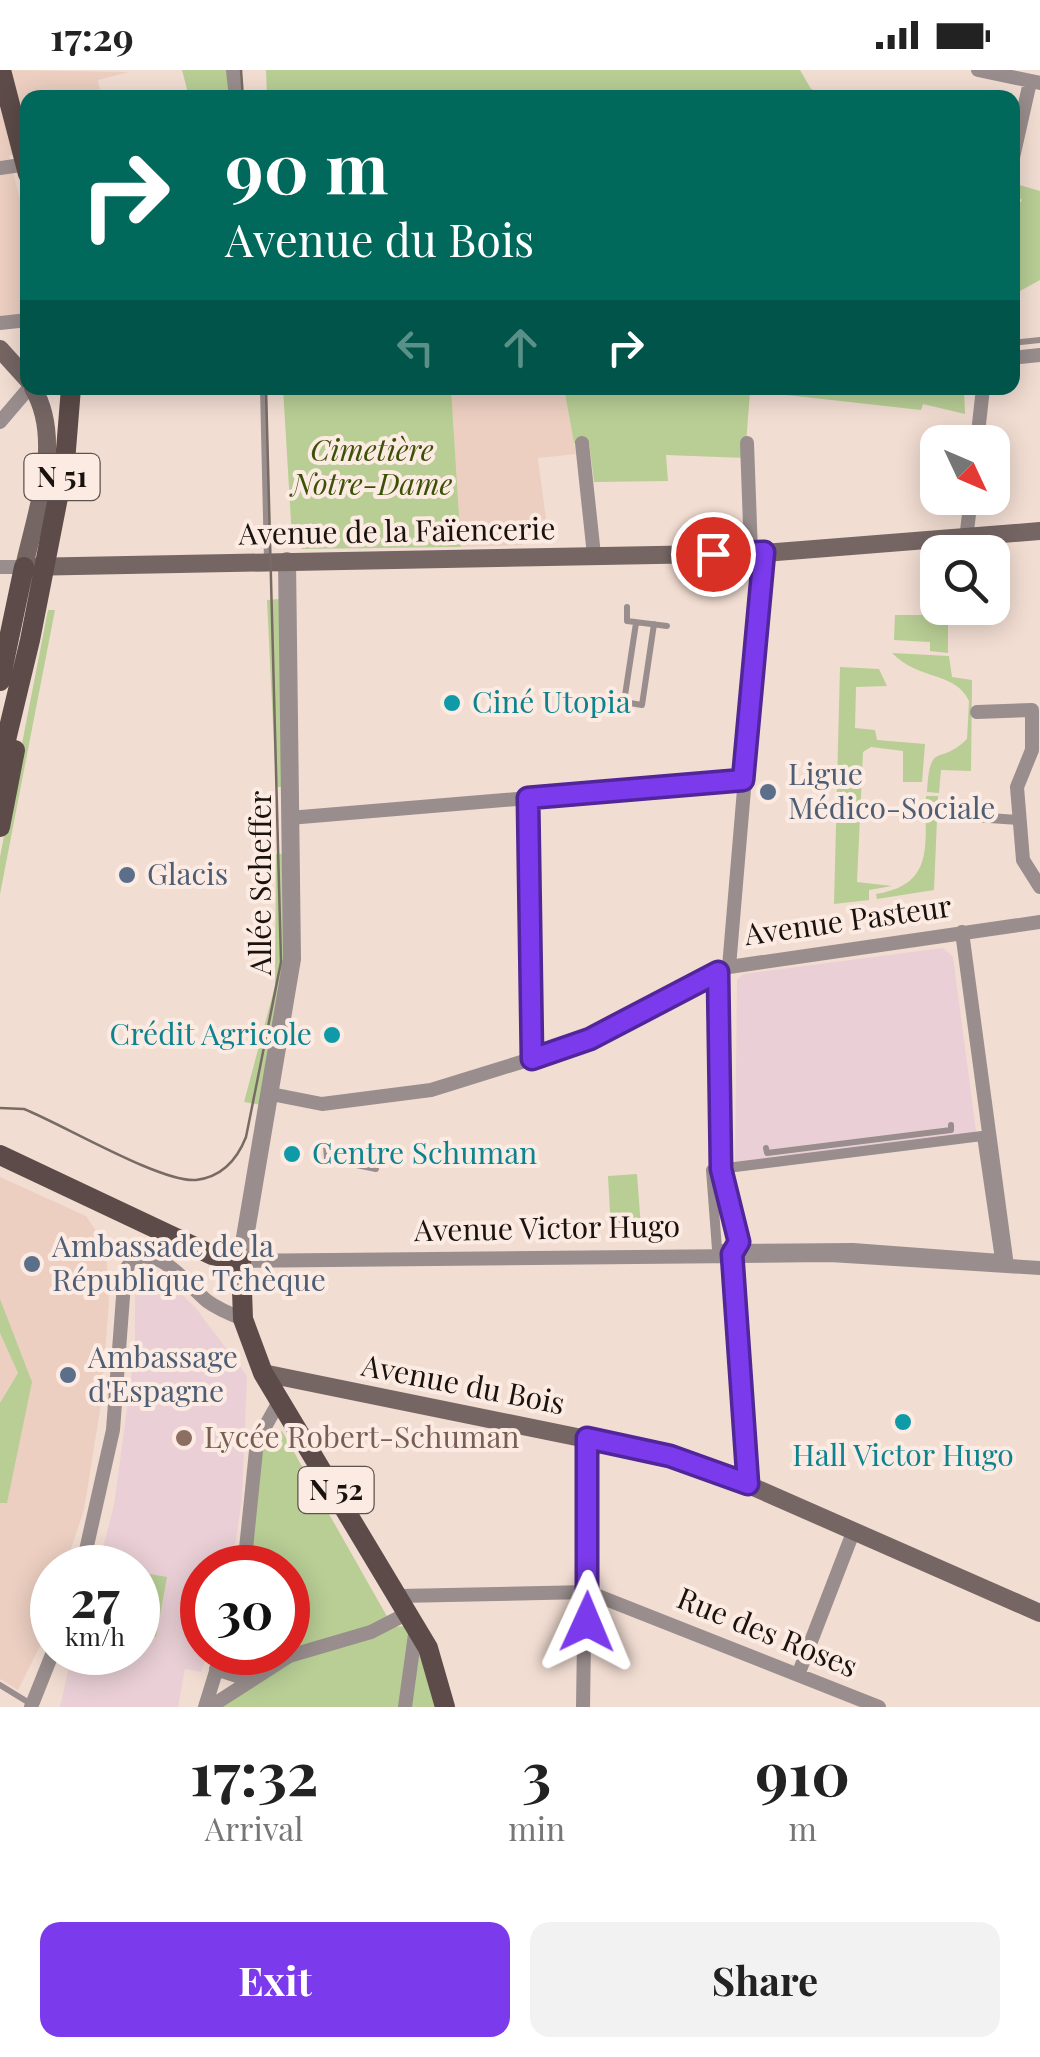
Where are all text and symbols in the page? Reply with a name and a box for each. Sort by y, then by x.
text: 17:29 [50,10,134,61]
text: 90 m [225,118,389,212]
icon: right [60,130,190,260]
text: Avenue du Bois [225,208,534,268]
icon: left [388,320,443,375]
icon: ahead [493,320,548,375]
icon: right [598,320,653,375]
north arrow [920,425,1010,515]
map controls [920,425,1010,625]
park label: Cimetière Notre-Dame [289,429,453,503]
road number: N 51 [24,454,100,500]
street label: Avenue de la Faïencerie [237,507,556,553]
pin [671,512,756,597]
icon: arrive [686,527,741,582]
button: search [920,535,1010,625]
place label: Ciné Utopia [472,681,631,721]
marker: Ciné Utopia [441,692,463,714]
place label: Ligue Médico-Sociale [788,753,995,827]
marker: Ligue Médico-Sociale [757,781,779,803]
street label: Allée Scheffer [239,791,279,976]
place label: Glacis [147,853,228,893]
marker: Glacis [116,864,138,886]
street label: Avenue Pasteur [741,885,954,953]
place label: Crédit Agricole [110,1013,312,1053]
marker: Crédit Agricole [321,1024,343,1046]
place label: Centre Schuman [312,1132,537,1172]
marker: Centre Schuman [281,1143,303,1165]
street label: Avenue Victor Hugo [413,1205,680,1249]
place label: Ambassade de la République Tchèque [51,1225,326,1299]
marker: Ambassade de la République Tchèque [21,1253,43,1275]
place label: Ambassage d'Espagne [87,1336,238,1410]
street label: Avenue du Bois [357,1344,568,1422]
marker: Ambassage d'Espagne [57,1364,79,1386]
marker: Hall Victor Hugo [892,1411,914,1433]
place label: Lycée Robert-Schuman [204,1416,519,1456]
marker: Lycée Robert-Schuman [173,1427,195,1449]
place label: Hall Victor Hugo [792,1434,1014,1474]
road number: N 52 [298,1467,374,1513]
speed limit sign: 30 [180,1545,310,1675]
text: 27 [71,1564,119,1631]
position arrow [535,1570,639,1674]
street label: Rue des Roses [672,1577,864,1685]
text: km/h [65,1619,125,1652]
text: 17:32 [190,1731,318,1811]
text: 3 [522,1731,551,1811]
text: 910 [755,1731,850,1811]
text: Arrival [205,1806,303,1849]
text: min [508,1806,565,1849]
text: m [788,1806,817,1849]
button: Exit [40,1922,510,2037]
button: Share [530,1922,1000,2037]

